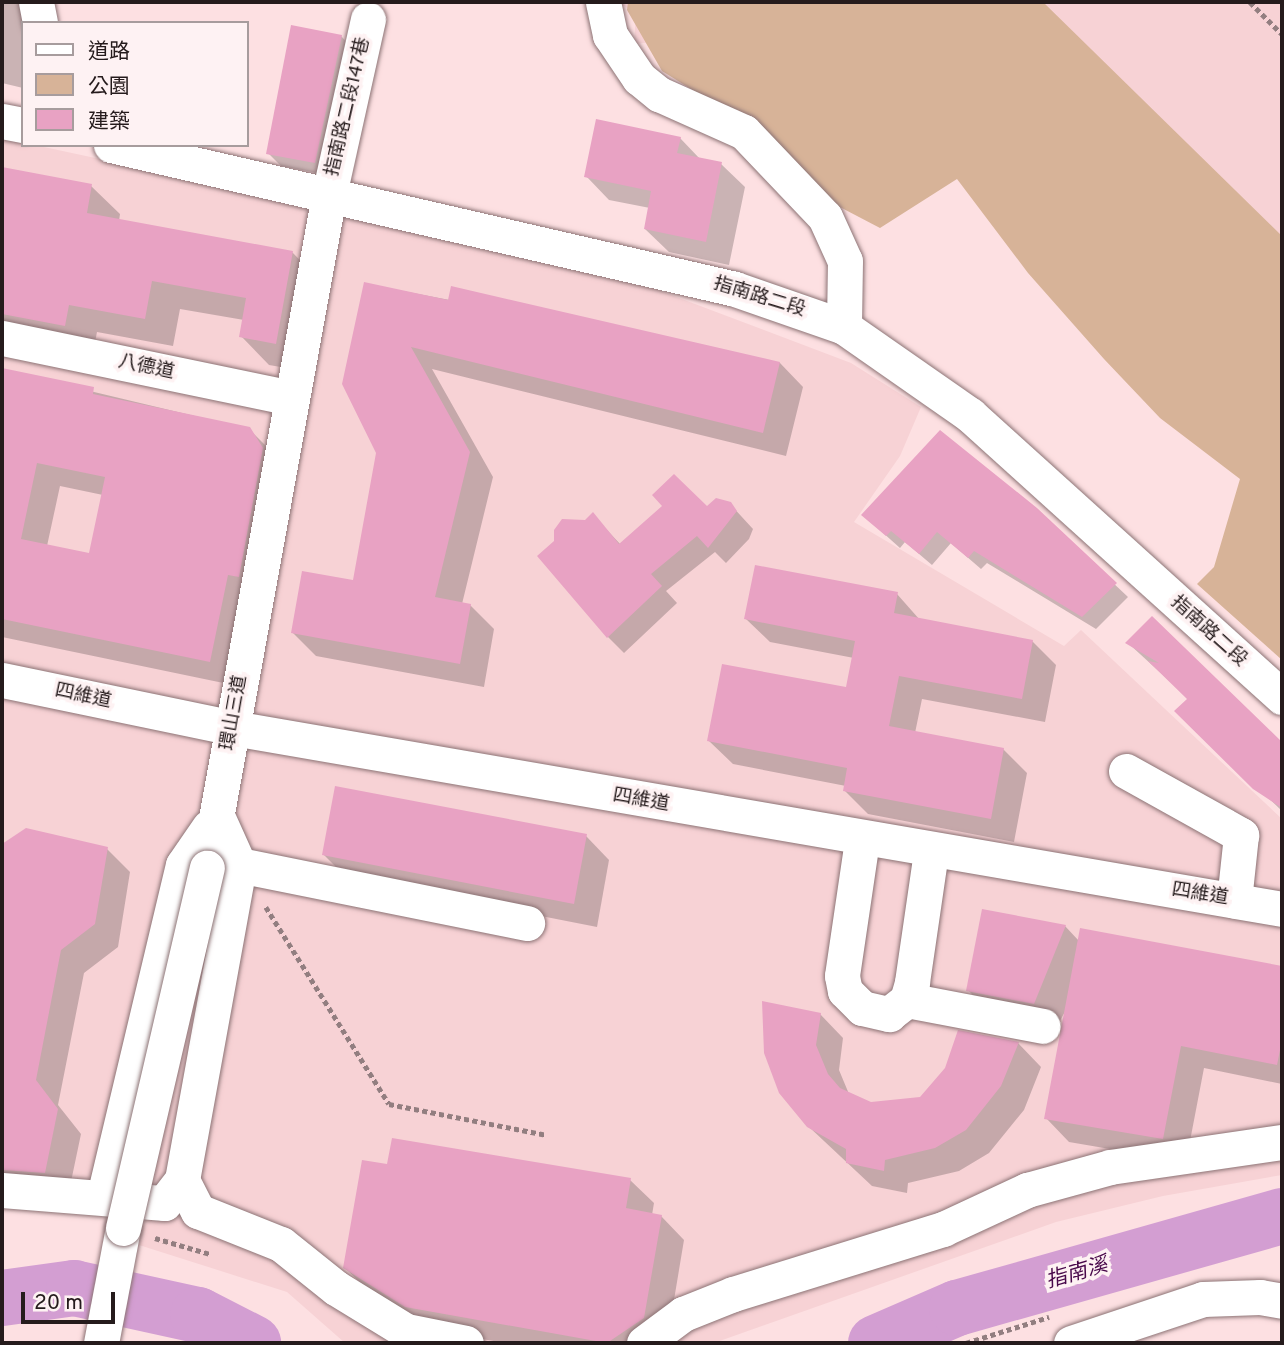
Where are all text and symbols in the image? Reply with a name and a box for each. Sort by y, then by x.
legend [21,21,248,147]
street label: 指南路二段147巷 [322,35,376,179]
text: 道路 [88,39,130,66]
text: 公園 [88,74,130,101]
text: 建築 [88,109,130,136]
street label: 指南路二段 [710,273,808,323]
street label: 八德道 [116,351,176,385]
street label: 指南路二段 [1165,592,1251,672]
street label: 環山三道 [217,674,253,752]
street label: 四維道 [53,680,113,714]
street label: 四維道 [611,785,671,817]
street label: 四維道 [1170,879,1230,911]
water label: 指南溪 [1043,1253,1111,1295]
scale bar [24,1278,119,1322]
text: 20 m [34,1290,83,1317]

